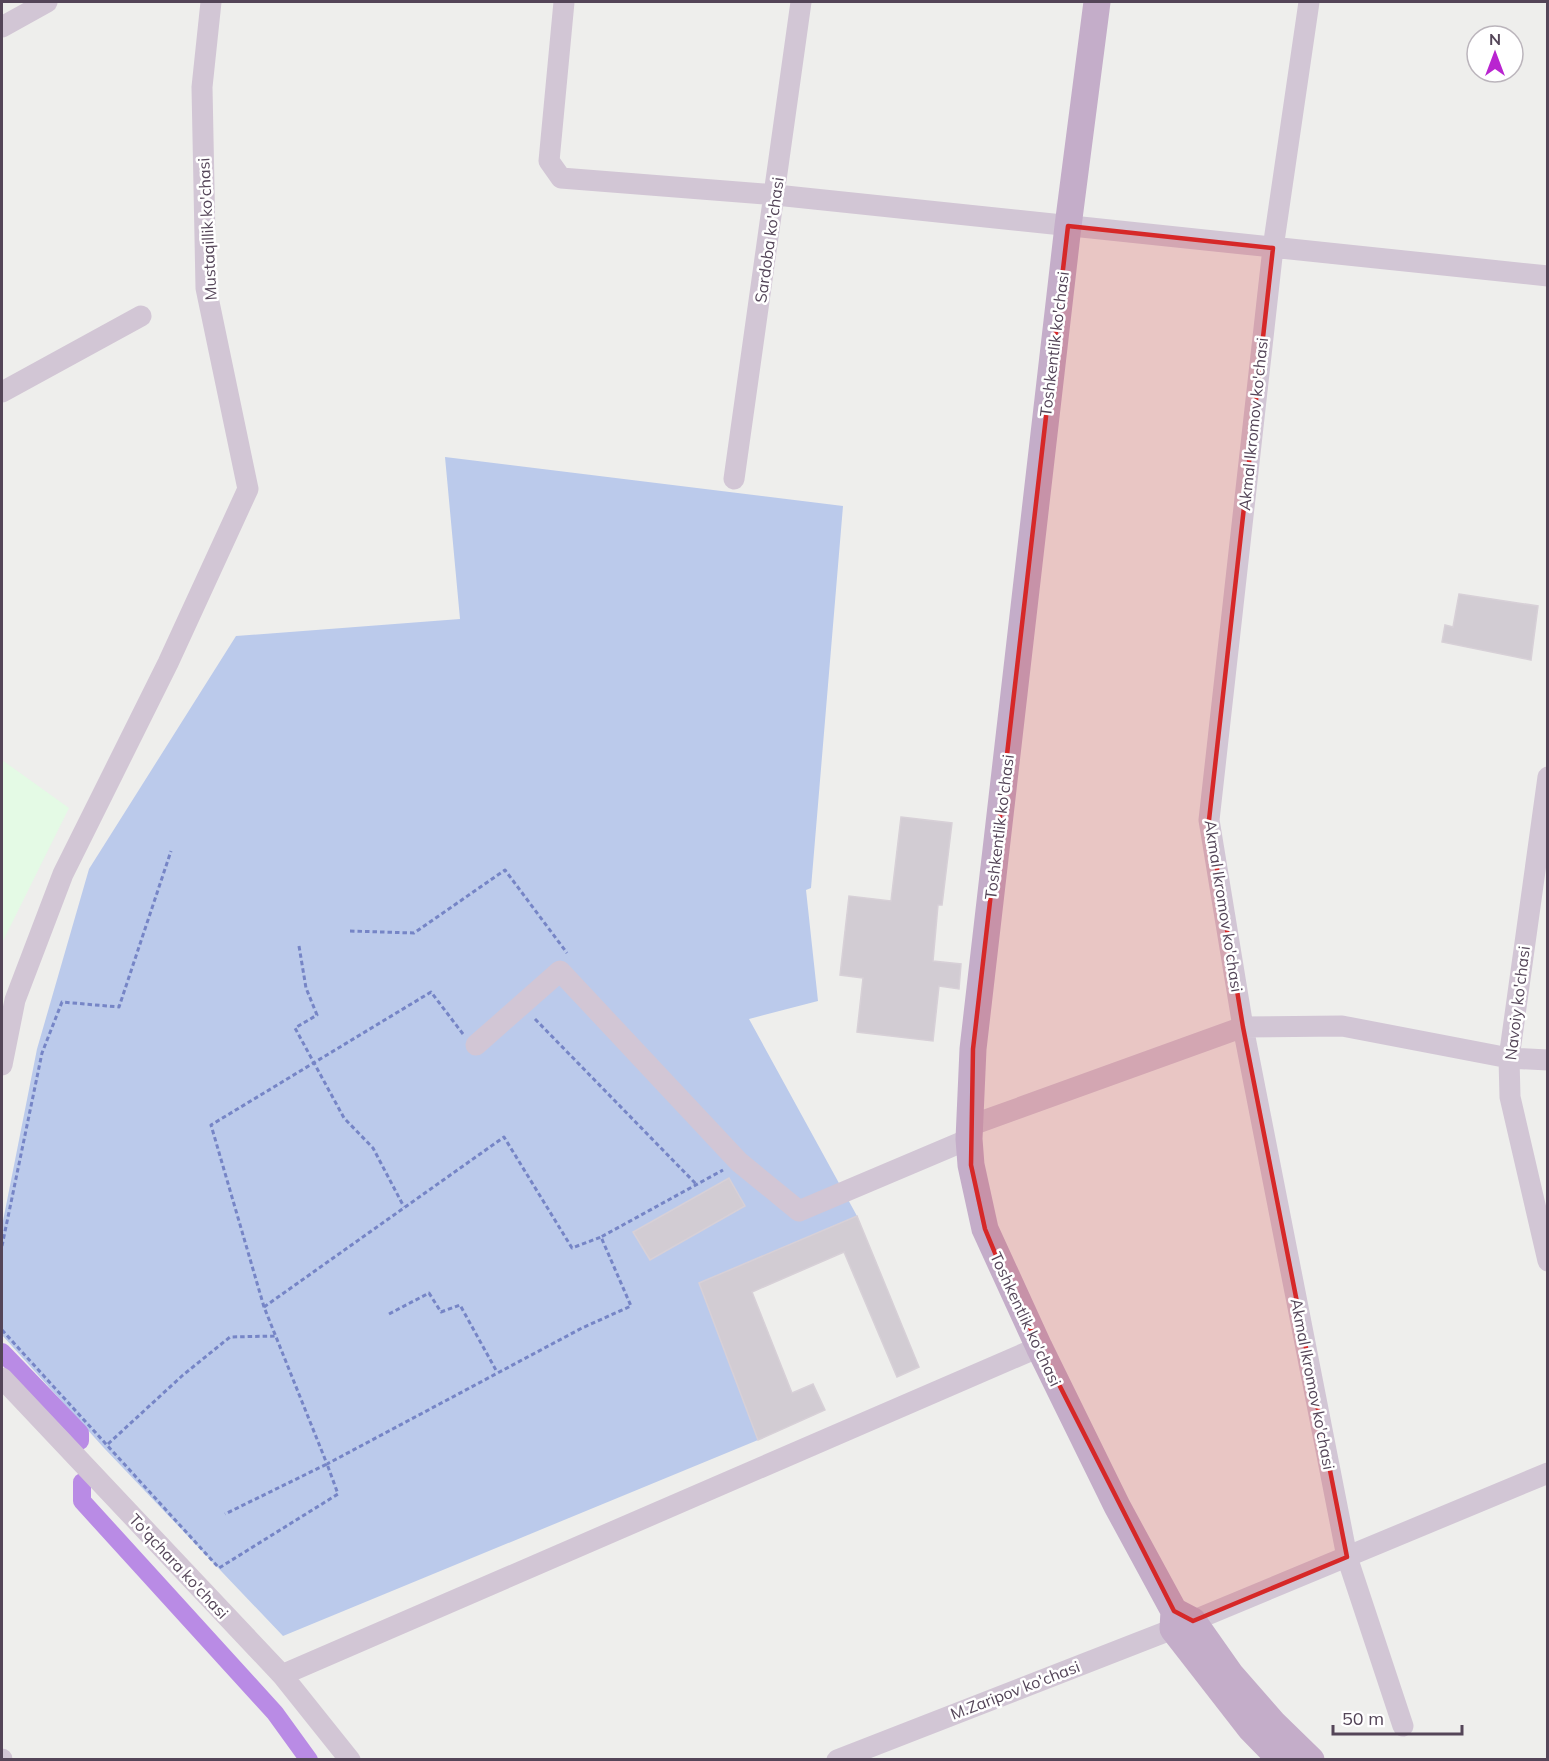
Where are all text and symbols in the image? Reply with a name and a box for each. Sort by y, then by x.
north arrow [1465,24,1525,84]
text: N [1489,29,1501,49]
street label: Mustaqillik ko'chasi [193,157,221,301]
street label: Sardoba ko'chasi [750,176,788,304]
street label: Toshkentlik ko'chasi [1035,270,1073,418]
street label: Akmal Ikromov ko'chasi [1234,336,1272,512]
street label: Toshkentlik ko'chasi [980,753,1018,901]
street label: Akmal Ikromov ko'chasi [1201,819,1247,993]
street label: Navoiy ko'chasi [1500,945,1534,1061]
street label: Toshkentlik ko'chasi [986,1249,1066,1389]
street label: Akmal Ikromov ko'chasi [1287,1297,1339,1471]
street label: To'qchara ko'chasi [125,1509,233,1623]
street label: M.Zaripov ko'chasi [948,1656,1082,1724]
scale bar [1333,1698,1462,1736]
text: 50 m [1342,1707,1384,1730]

